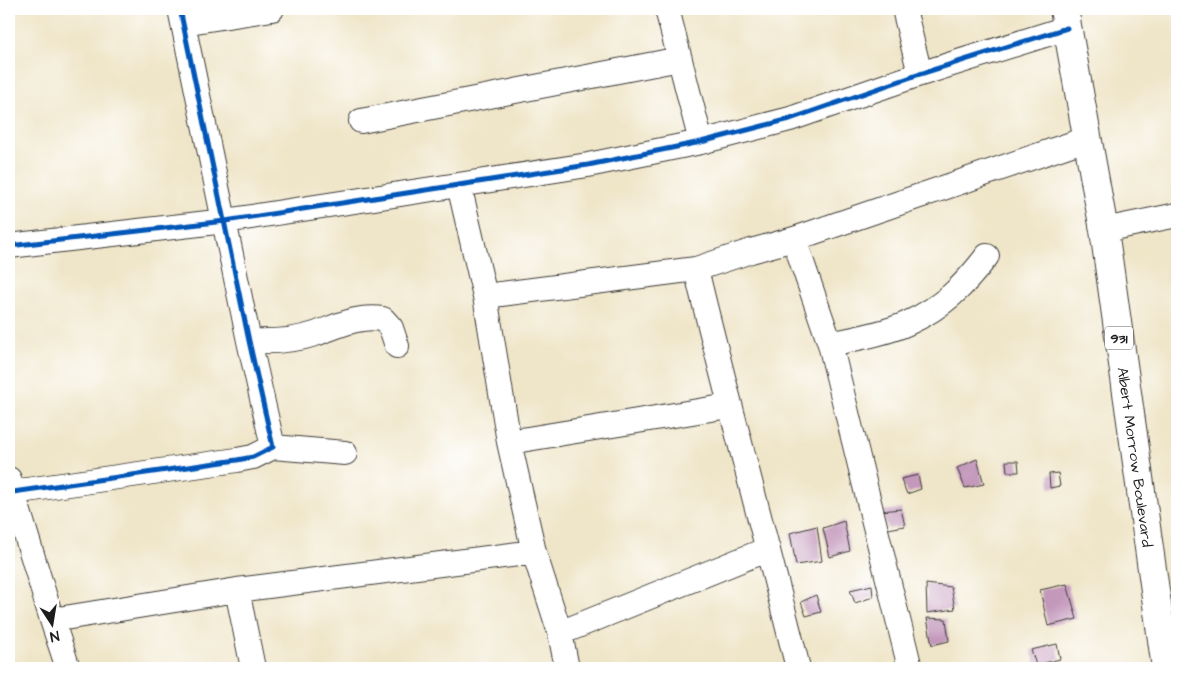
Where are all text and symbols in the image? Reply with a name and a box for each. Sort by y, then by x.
road number: 931 [1105,326,1133,349]
street label: Albert Morrow Boulevard [1111,366,1158,549]
north arrow [28,600,78,650]
text: N [48,625,61,646]

